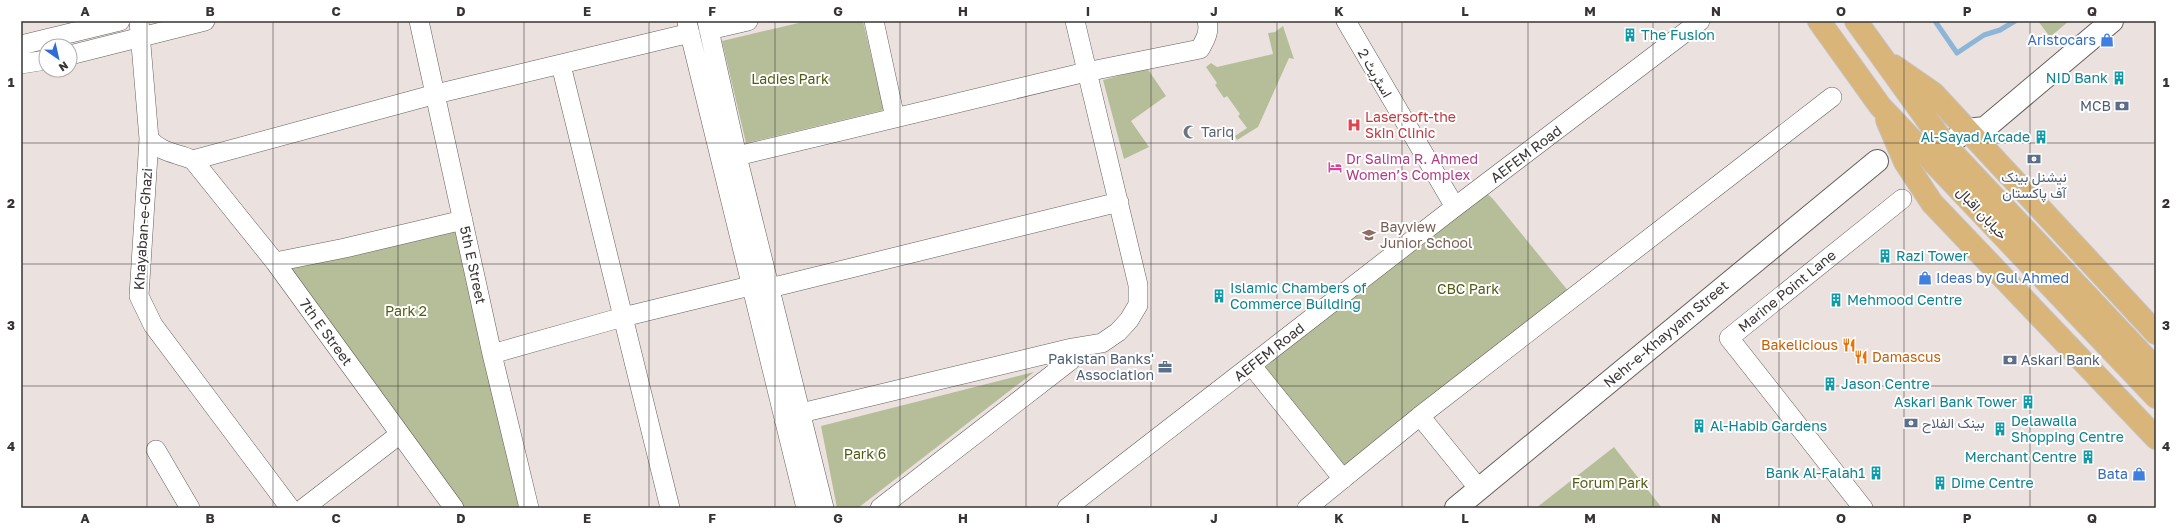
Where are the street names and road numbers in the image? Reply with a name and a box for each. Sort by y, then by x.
street label: اسٹریٹ 2 [1354,45,1396,101]
street label: AEFEM Road [1487,121,1565,186]
street label: Khayaban-e-Ghazi [130,167,155,291]
street label: خیابان اقبال [1952,183,2011,244]
street label: 5th E Street [457,224,490,305]
street label: Marine Point Lane [1734,246,1839,335]
street label: Nehr-e-Khayyam Street [1600,276,1731,391]
street label: 7th E Street [296,295,356,369]
street label: AEFEM Road [1230,319,1307,384]

